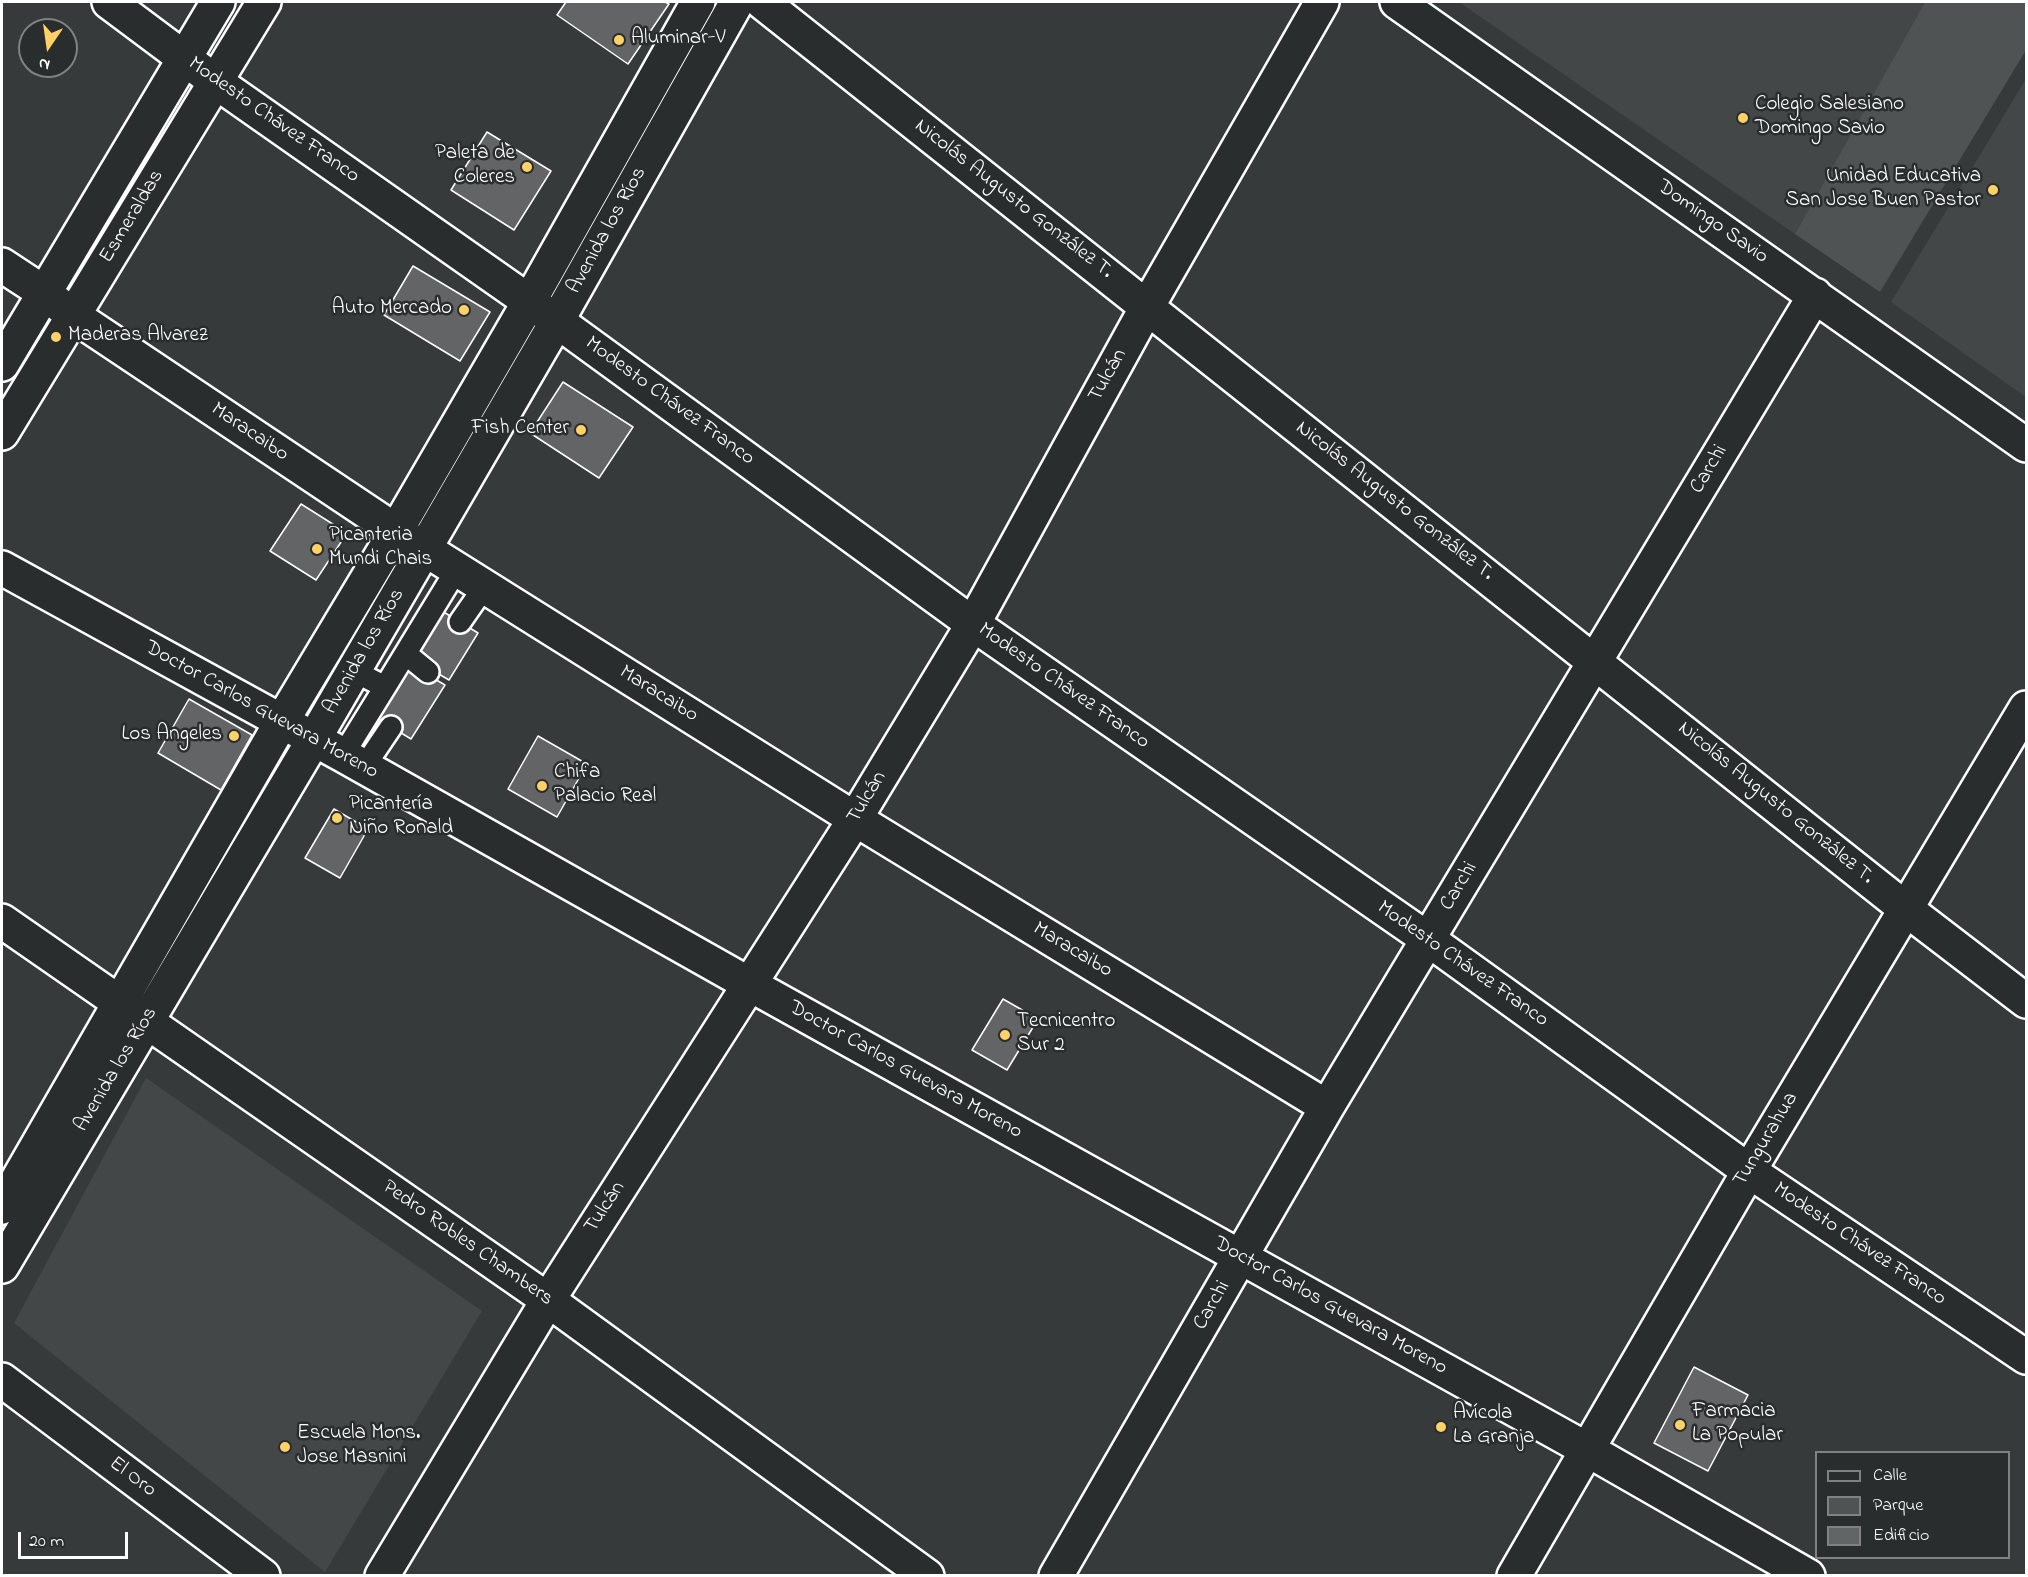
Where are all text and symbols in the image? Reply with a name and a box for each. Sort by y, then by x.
north arrow [18,18,78,78]
place label: Aluminar-V [631,27,725,53]
marker: Aluminar-V [612,33,626,47]
text: N [36,51,52,76]
street label: Modesto Chávez Franco [182,52,364,190]
place label: Colegio Salesiano Domingo Savio [1755,93,1904,143]
marker: Colegio Salesiano Domingo Savio [1736,111,1750,125]
street label: Nicolás Augusto González T. [909,115,1117,285]
place label: Paleta de Coleres [435,142,515,192]
marker: Paleta de Coleres [520,160,534,174]
street label: Avenida los Ríos [563,163,653,299]
place label: Unidad Educativa San Jose Buen Pastor [1786,165,1981,215]
street label: Esmeraldas [95,166,171,268]
street label: Domingo Savio [1652,175,1772,271]
marker: Unidad Educativa San Jose Buen Pastor [1986,183,2000,197]
place label: Auto Mercado [332,297,452,323]
marker: Auto Mercado [457,303,471,317]
place label: Maderas Alvarez [68,324,208,350]
marker: Maderas Alvarez [49,330,63,344]
street label: Modesto Chávez Franco [579,332,759,472]
street label: Tulcán [1084,345,1134,407]
street label: Maracaibo [205,398,293,468]
place label: Fish Center [471,417,569,443]
street label: Nicolás Augusto González T. [1290,417,1498,587]
marker: Fish Center [574,423,588,437]
street label: Carchi [1686,441,1734,499]
place label: Picanteria Mundi Chais [329,524,432,574]
marker: Picanteria Mundi Chais [310,542,324,556]
street label: Avenida los Ríos [319,585,411,719]
street label: Modesto Chávez Franco [972,618,1154,756]
street label: Doctor Carlos Guevara Moreno [140,636,382,786]
street label: Maracaibo [614,661,702,729]
street label: Nicolás Augusto González T. [1672,717,1878,891]
place label: Los Angeles [122,723,222,749]
marker: Los Angeles [227,729,241,743]
place label: Chifa Palacio Real [554,761,656,811]
street label: Tulcán [843,767,893,829]
marker: Chifa Palacio Real [535,779,549,793]
place label: Picantería Niño Ronald [349,793,453,843]
marker: Picantería Niño Ronald [330,811,344,825]
street label: Carchi [1436,858,1484,916]
street label: Modesto Chávez Franco [1371,896,1553,1034]
street label: Maracaibo [1028,917,1116,985]
street label: Doctor Carlos Guevara Moreno [784,996,1026,1146]
street label: Avenida los Ríos [70,1003,164,1137]
place label: Tecnicentro Sur 2 [1017,1010,1115,1060]
marker: Tecnicentro Sur 2 [998,1028,1012,1042]
street label: Tungurahua [1729,1088,1805,1192]
street label: Pedro Robles Chambers [377,1176,557,1312]
street label: Tulcán [580,1177,632,1239]
street label: Modesto Chávez Franco [1768,1178,1950,1312]
street label: Doctor Carlos Guevara Moreno [1209,1232,1451,1382]
street label: Carchi [1189,1277,1237,1335]
place label: Farmacia La Popular [1692,1400,1783,1450]
place label: Avícola La Granja [1453,1402,1534,1452]
marker: Farmacia La Popular [1673,1418,1687,1432]
marker: Avícola La Granja [1434,1420,1448,1434]
place label: Escuela Mons. Jose Masnini [297,1422,420,1472]
marker: Escuela Mons. Jose Masnini [278,1440,292,1454]
legend [1815,1451,2010,1559]
street label: El Oro [103,1452,161,1504]
text: Calle [1873,1463,1907,1489]
text: Parque [1873,1493,1923,1519]
scale bar [21,1520,130,1558]
text: Edificio [1873,1523,1929,1549]
text: 20 m [29,1529,64,1555]

